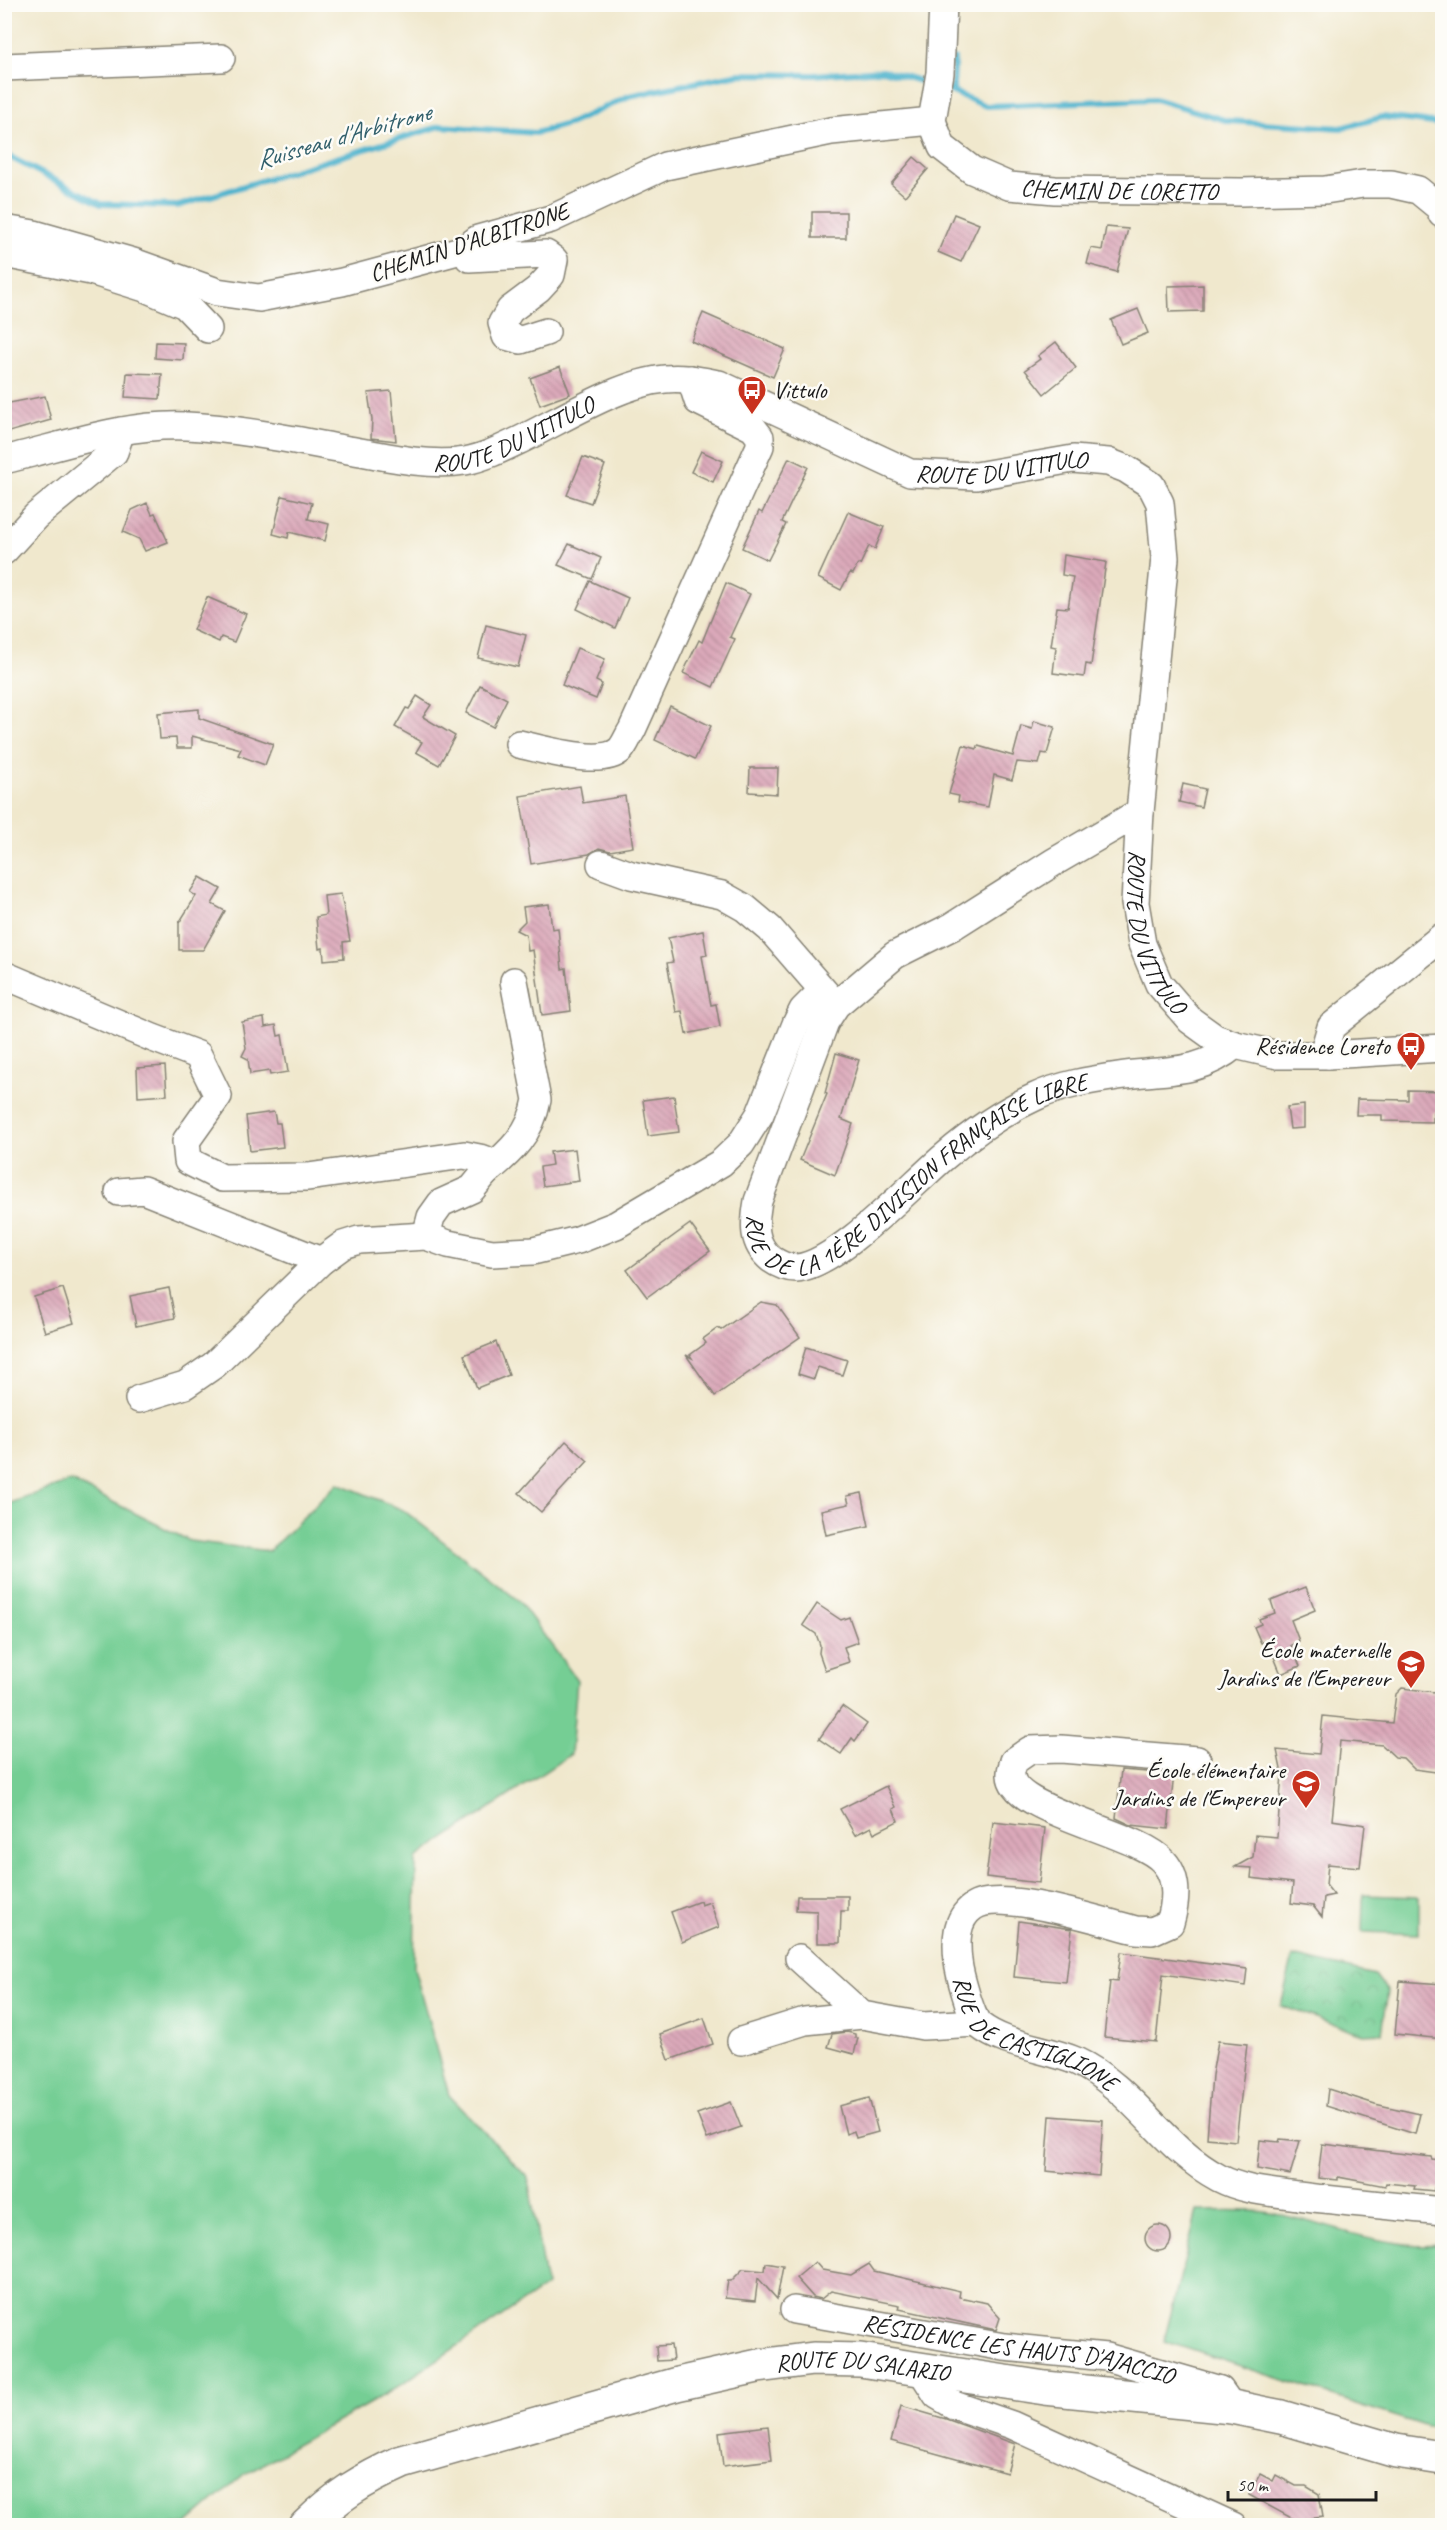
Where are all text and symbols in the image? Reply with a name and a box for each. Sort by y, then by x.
water label: Ruisseau d'Arbitrone [252,94,437,177]
street label: CHEMIN DE LORETTO [1020,172,1221,207]
street label: CHEMIN D'ALBITRONE [366,195,575,288]
bus stop icon: Vittulo [736,374,768,416]
place label: Vittulo [773,375,828,405]
street label: ROUTE DU VITTULO [433,388,602,478]
street label: ROUTE DU VITTULO [915,444,1091,491]
street label: ROUTE DU VITTULO [1119,850,1195,1022]
bus stop icon: Résidence Loreto [1395,1030,1427,1072]
place label: Résidence Loreto [1255,1031,1392,1061]
street label: RUE DE LA 1ÈRE DIVISION FRANÇAISE LIBRE [740,1066,1093,1283]
place label: École maternelle Jardins de l'Empereur [1217,1635,1392,1693]
school or university icon: École maternelle Jardins de l'Empereur [1395,1648,1427,1690]
place label: École élémentaire Jardins de l'Empereur [1112,1755,1287,1813]
school or university icon: École élémentaire Jardins de l'Empereur [1290,1768,1322,1810]
street label: RUE DE CASTIGLIONE [947,1973,1126,2099]
street label: RÉSIDENCE LES HAUTS D'AJACCIO [860,2307,1181,2392]
street label: ROUTE DU SALARIO [774,2344,953,2389]
scale bar [1228,2464,1376,2502]
text: 50 m [1237,2474,1270,2496]

